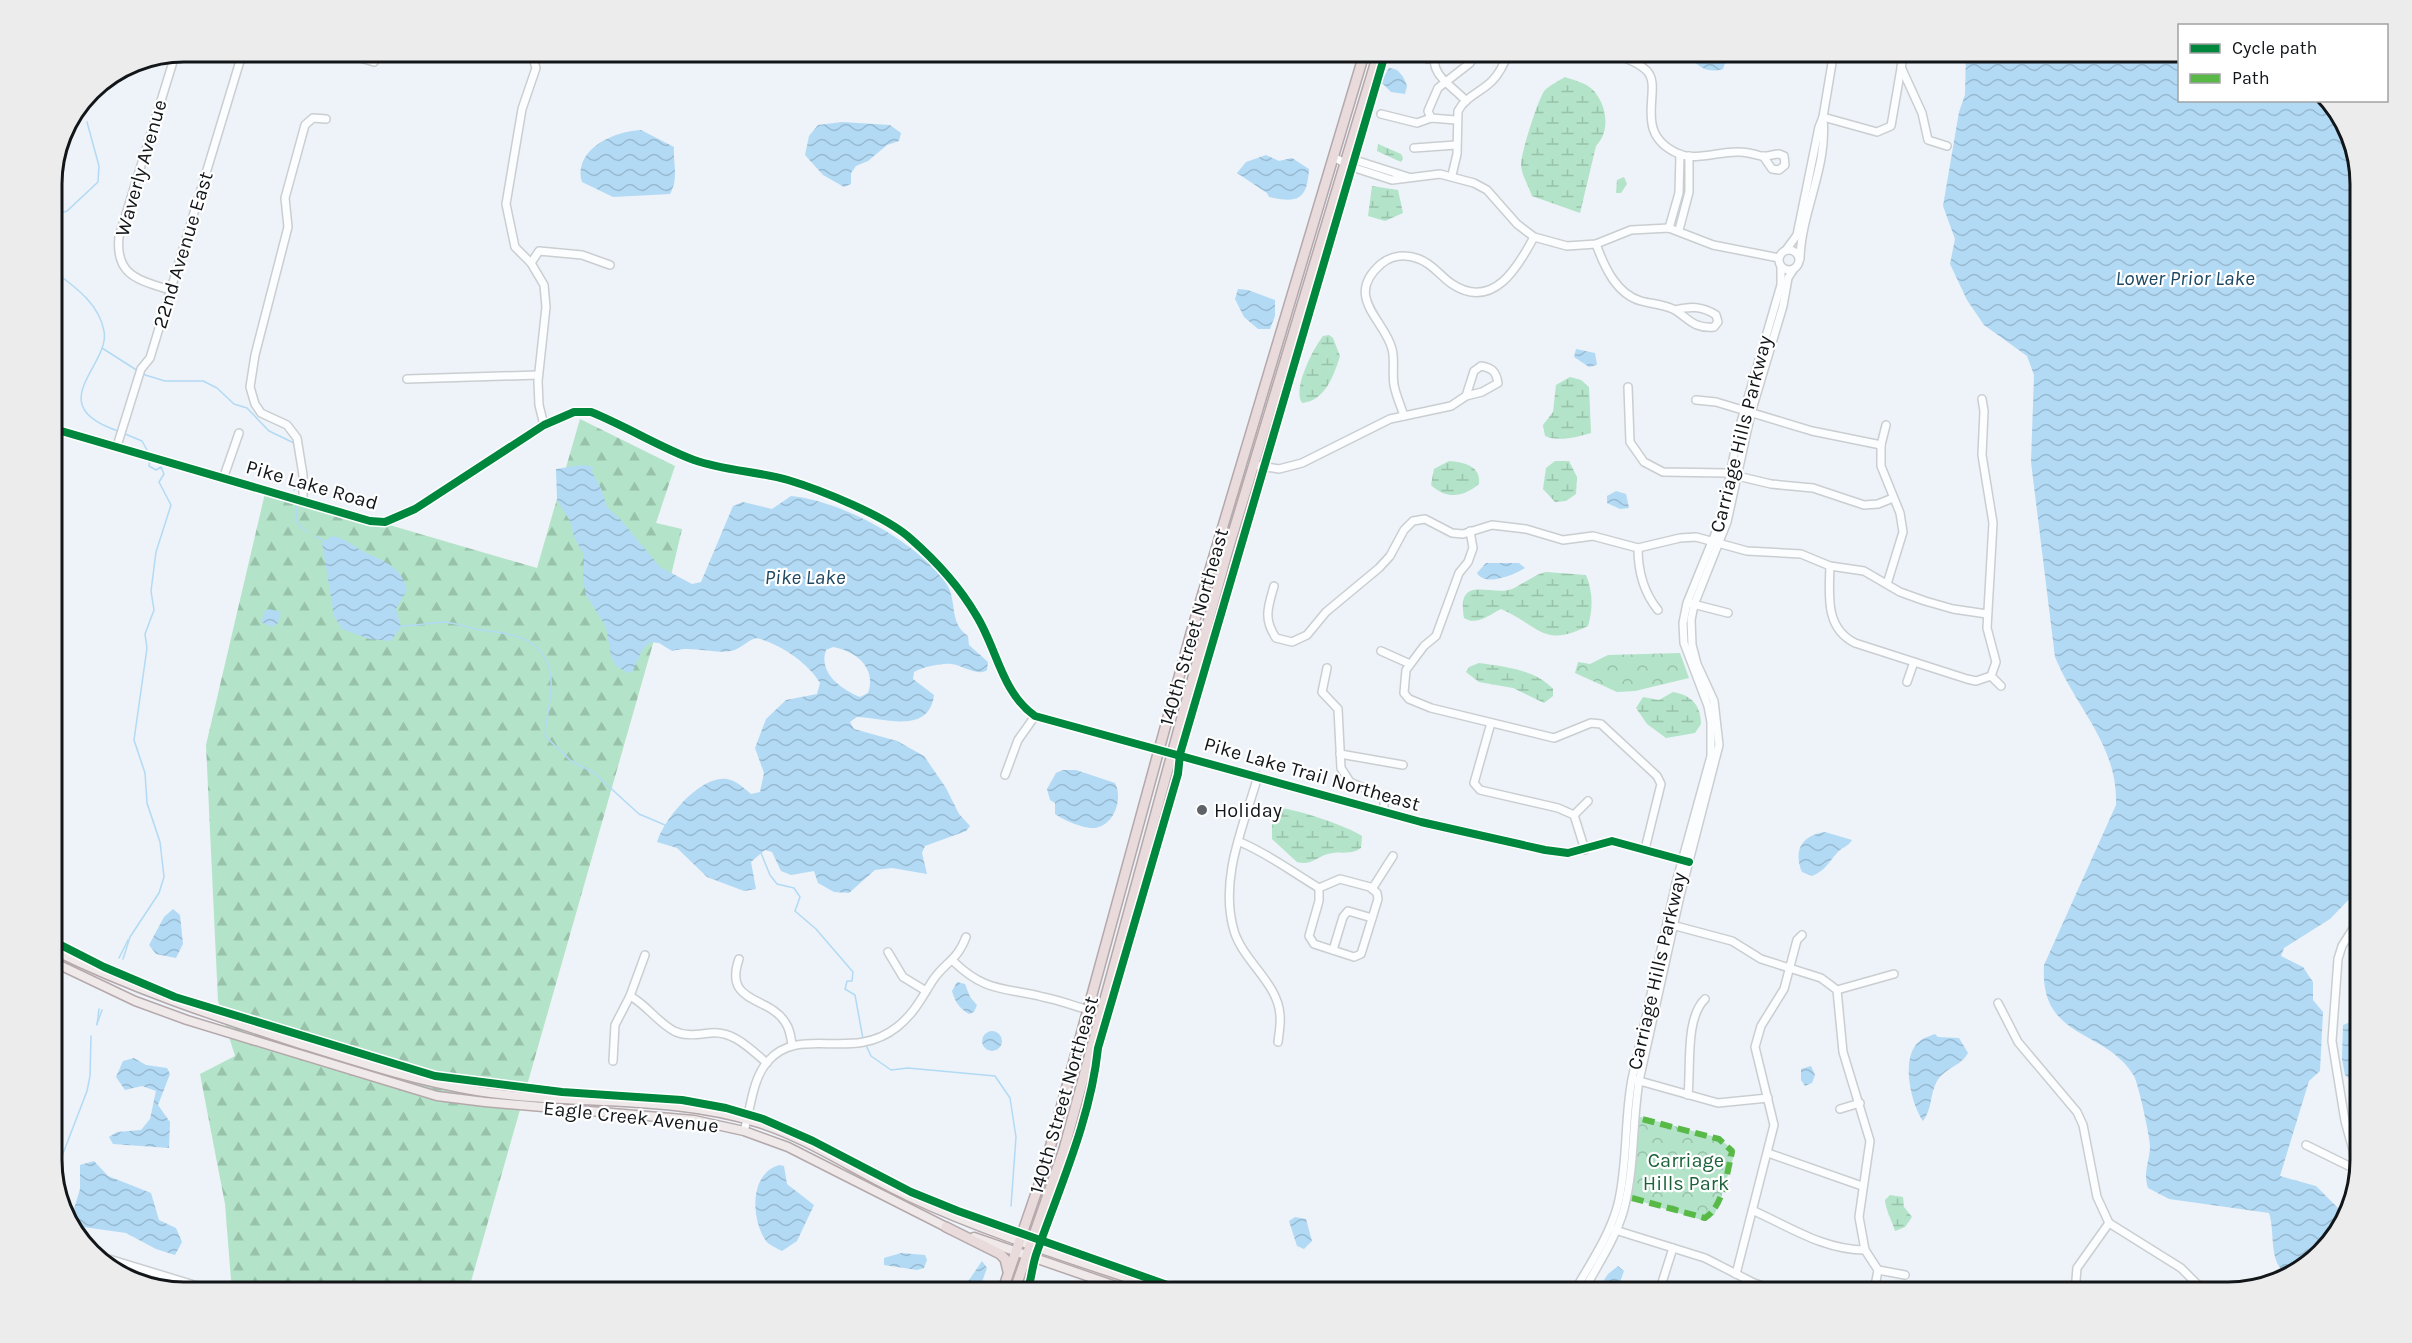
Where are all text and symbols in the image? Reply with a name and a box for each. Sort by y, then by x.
legend [2178,24,2388,102]
text: Cycle path [2232,37,2317,59]
text: Path [2232,67,2270,89]
street label: Waverly Avenue [110,97,172,239]
street label: 22nd Avenue East [148,168,218,331]
water label: Lower Prior Lake [2115,266,2255,290]
street label: Carriage Hills Parkway [1705,333,1777,535]
street label: Pike Lake Road [243,455,381,515]
street label: 140th Street Northeast [1155,525,1233,728]
water label: Pike Lake [765,565,846,589]
street label: Pike Lake Trail Northeast [1201,732,1423,816]
place label: Holiday [1214,799,1282,822]
marker: Holiday [1195,803,1209,817]
street label: Carriage Hills Parkway [1623,870,1691,1072]
street label: 140th Street Northeast [1025,993,1103,1196]
street label: Eagle Creek Avenue [542,1096,720,1138]
park label: Carriage Hills Park [1643,1149,1729,1195]

